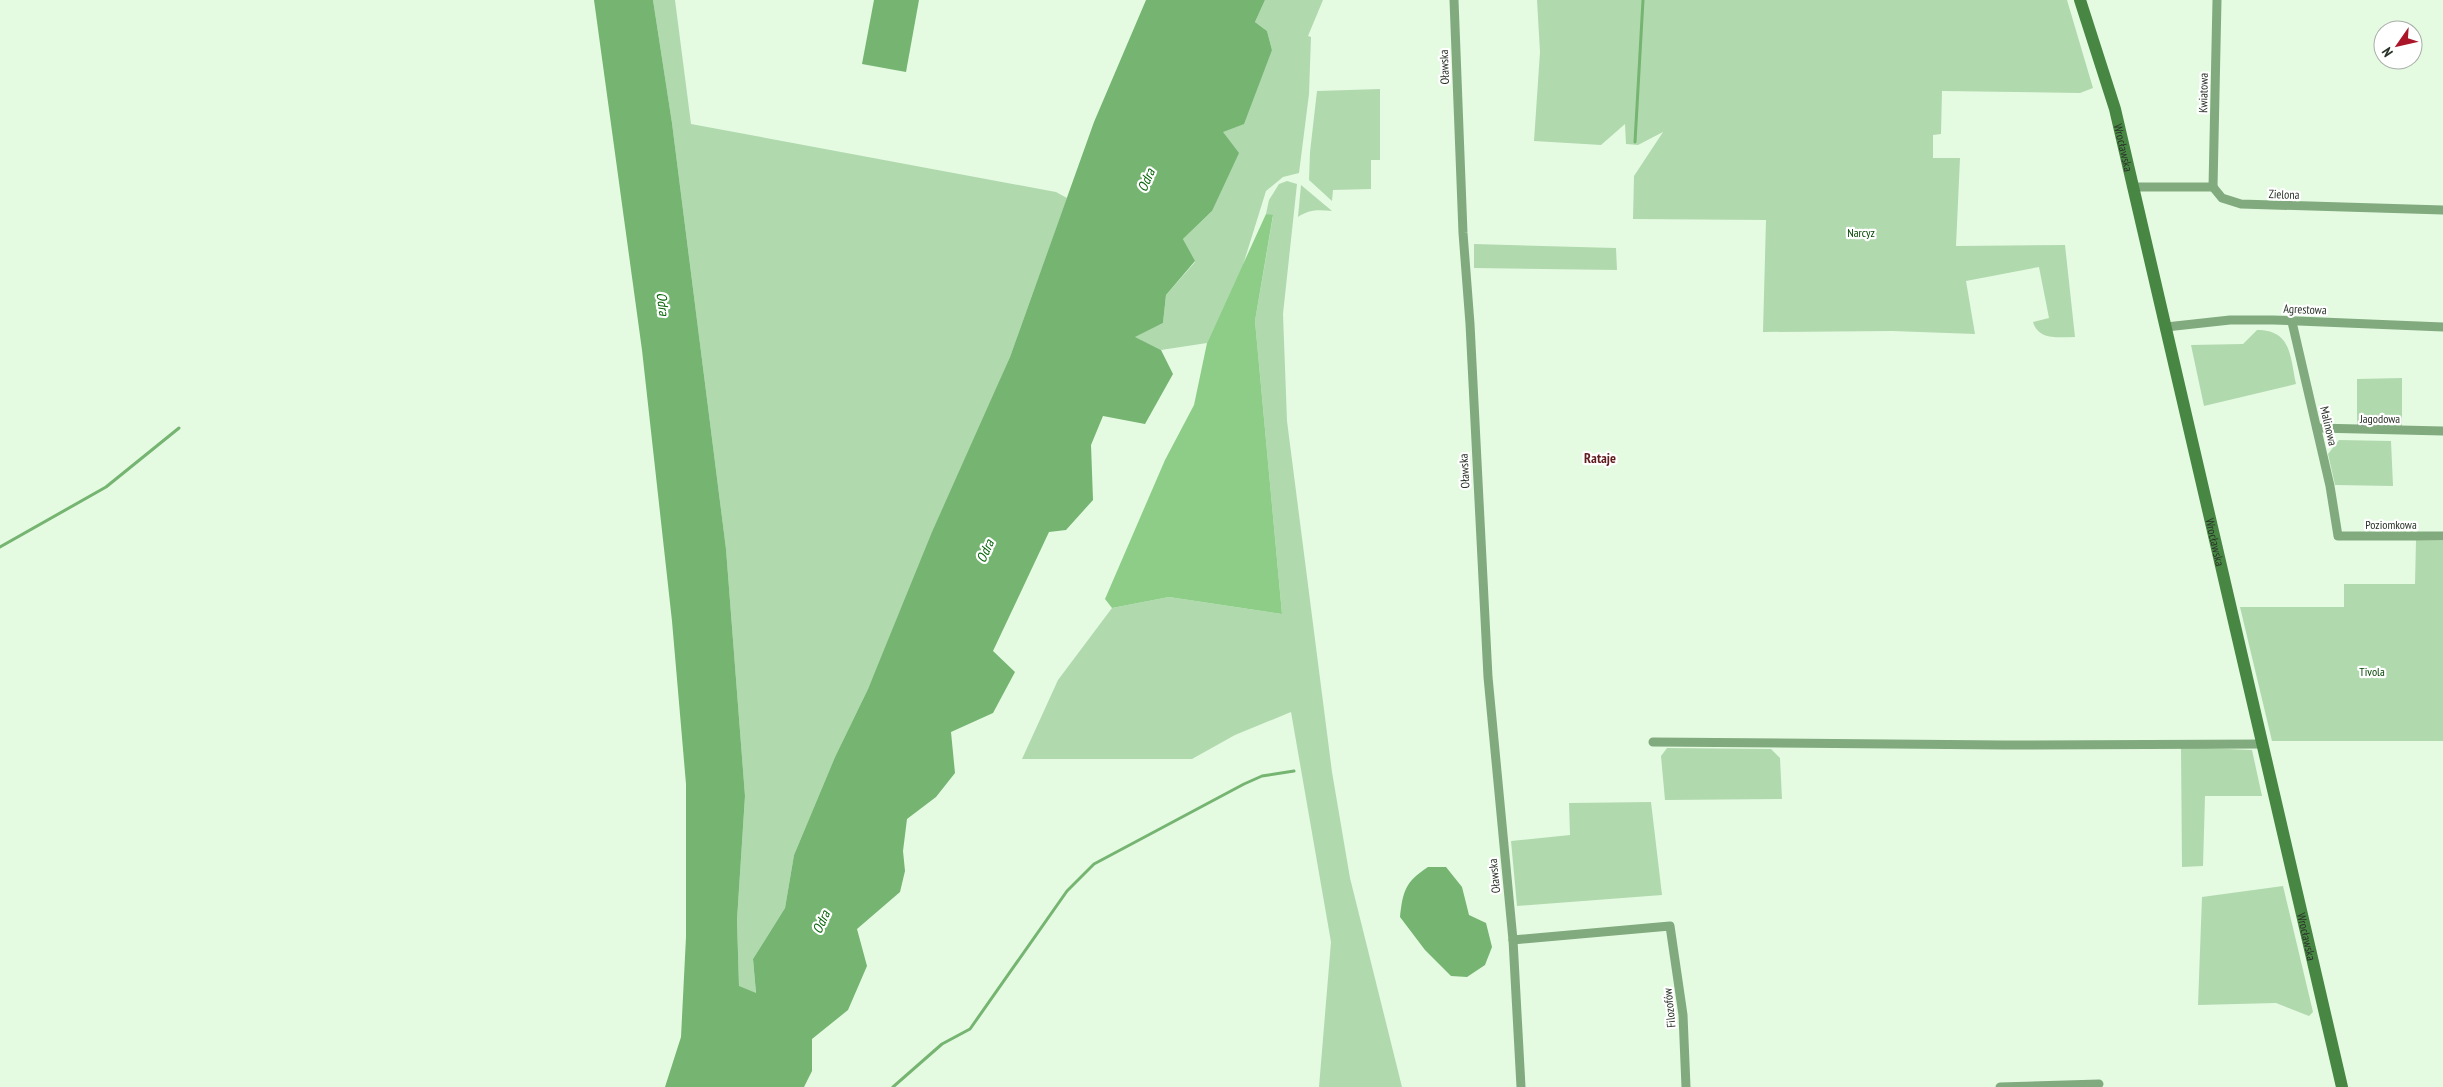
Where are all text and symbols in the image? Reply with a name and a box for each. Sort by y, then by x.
north arrow [2373,20,2423,70]
text: N [2378,44,2397,60]
street label: Oławska [1436,49,1452,85]
street label: Kwiatowa [2195,73,2211,113]
street label: Wrocławska [2111,122,2137,173]
water label: Odra [1133,165,1159,194]
street label: Zielona [2268,186,2300,202]
park label: Narcyz [1847,225,1875,240]
water label: Odra [653,291,674,318]
street label: Agrestowa [2283,301,2327,317]
street label: Malinowa [2317,405,2341,447]
street label: Jagodowa [2359,411,2400,426]
district label: Rataje [1584,449,1616,467]
street label: Oławska [1456,453,1472,489]
street label: Wrocławska [2203,517,2228,568]
street label: Poziomkowa [2365,517,2417,532]
water label: Odra [972,535,999,565]
park label: Tivola [2359,664,2385,679]
street label: Oławska [1485,858,1503,894]
water label: Odra [808,906,835,936]
street label: Wrocławska [2294,911,2320,962]
street label: Filozofów [1659,987,1679,1029]

